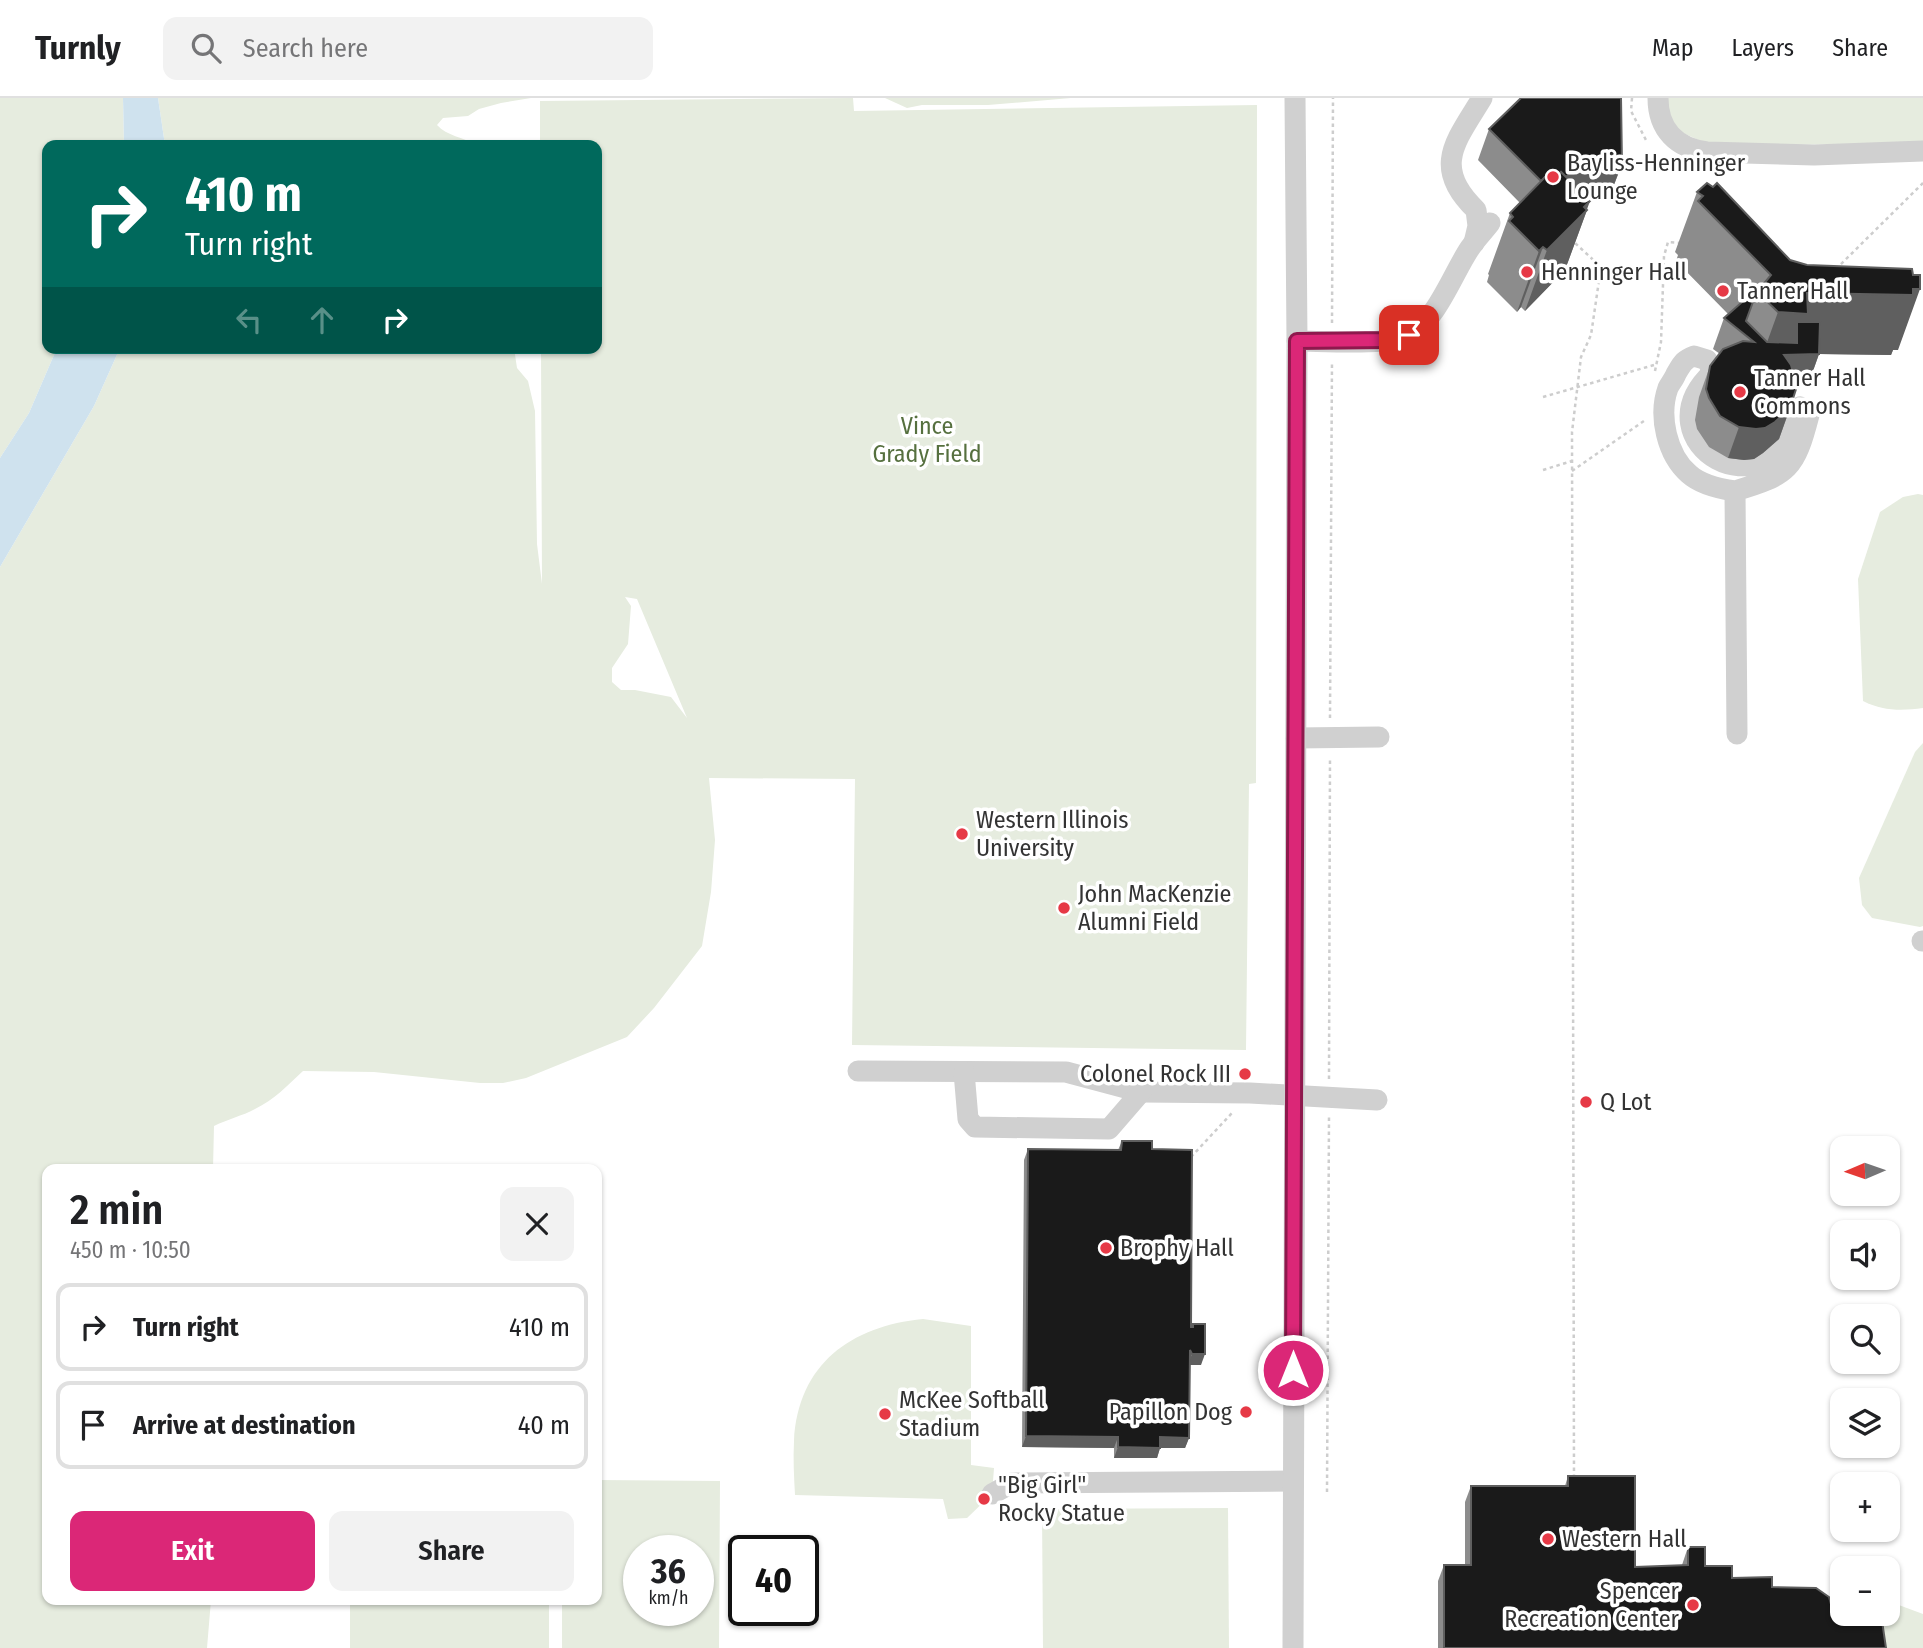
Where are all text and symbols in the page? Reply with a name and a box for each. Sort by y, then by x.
search box [163,17,653,80]
text: Turnly [35,28,121,68]
icon: search [187,29,225,67]
text: Search here [243,33,368,64]
text: Map [1652,34,1694,62]
text: Layers [1732,34,1794,62]
text: Share [1832,34,1888,62]
place label: Bayliss-Henninger Lounge [1567,149,1746,205]
text: 410 m [185,165,302,224]
icon: right [70,168,161,259]
marker: Bayliss-Henninger Lounge [1545,169,1561,185]
text: Turn right [185,225,312,263]
place label: Henninger Hall [1541,258,1687,286]
marker: Henninger Hall [1519,264,1535,280]
place label: Tanner Hall [1737,277,1849,305]
marker: Tanner Hall [1715,283,1731,299]
icon: left [230,301,268,339]
icon: ahead [303,301,341,339]
icon: right [376,301,414,339]
pin [1379,305,1439,365]
icon: arrive [1390,316,1428,354]
place label: Tanner Hall Commons [1754,364,1866,420]
marker: Tanner Hall Commons [1732,384,1748,400]
park label: Vince Grady Field [872,412,982,468]
place label: Western Illinois University [976,806,1128,862]
marker: Western Illinois University [954,826,970,842]
place label: John MacKenzie Alumni Field [1078,880,1231,936]
marker: John MacKenzie Alumni Field [1056,900,1072,916]
place label: Colonel Rock III [1080,1060,1231,1088]
marker: Colonel Rock III [1237,1066,1253,1082]
place label: Q Lot [1600,1088,1651,1116]
marker: Q Lot [1578,1094,1594,1110]
north arrow [1830,1136,1900,1206]
map controls [1830,1136,1900,1626]
text: 2 min [70,1185,163,1235]
button: close [500,1187,574,1261]
button: sound [1830,1220,1900,1290]
place label: Brophy Hall [1120,1234,1234,1262]
text: 450 m · 10:50 [70,1236,191,1264]
marker: Brophy Hall [1098,1240,1114,1256]
button: search [1830,1304,1900,1374]
icon: right [74,1308,112,1346]
text: Turn right [133,1312,239,1343]
text: 410 m [509,1312,570,1343]
position arrow [1256,1333,1330,1407]
place label: McKee Softball Stadium [899,1386,1045,1442]
button: layers [1830,1388,1900,1458]
place label: Papillon Dog [1109,1398,1233,1426]
marker: Papillon Dog [1238,1404,1254,1420]
icon: arrive [74,1406,112,1444]
marker: McKee Softball Stadium [877,1406,893,1422]
text: Arrive at destination [133,1410,356,1441]
text: 40 m [518,1410,570,1441]
place label: "Big Girl" Rocky Statue [998,1471,1125,1527]
button: + [1830,1472,1900,1542]
marker: "Big Girl" Rocky Statue [976,1491,992,1507]
button: Exit [70,1511,315,1591]
button: Share [329,1511,574,1591]
place label: Western Hall [1562,1525,1687,1553]
marker: Western Hall [1540,1531,1556,1547]
speed limit sign: 40 [728,1535,819,1626]
text: 36 [651,1550,686,1592]
button: − [1830,1556,1900,1626]
place label: Spencer Recreation Center [1504,1577,1680,1633]
text: km/h [648,1587,689,1609]
marker: Spencer Recreation Center [1685,1597,1701,1613]

